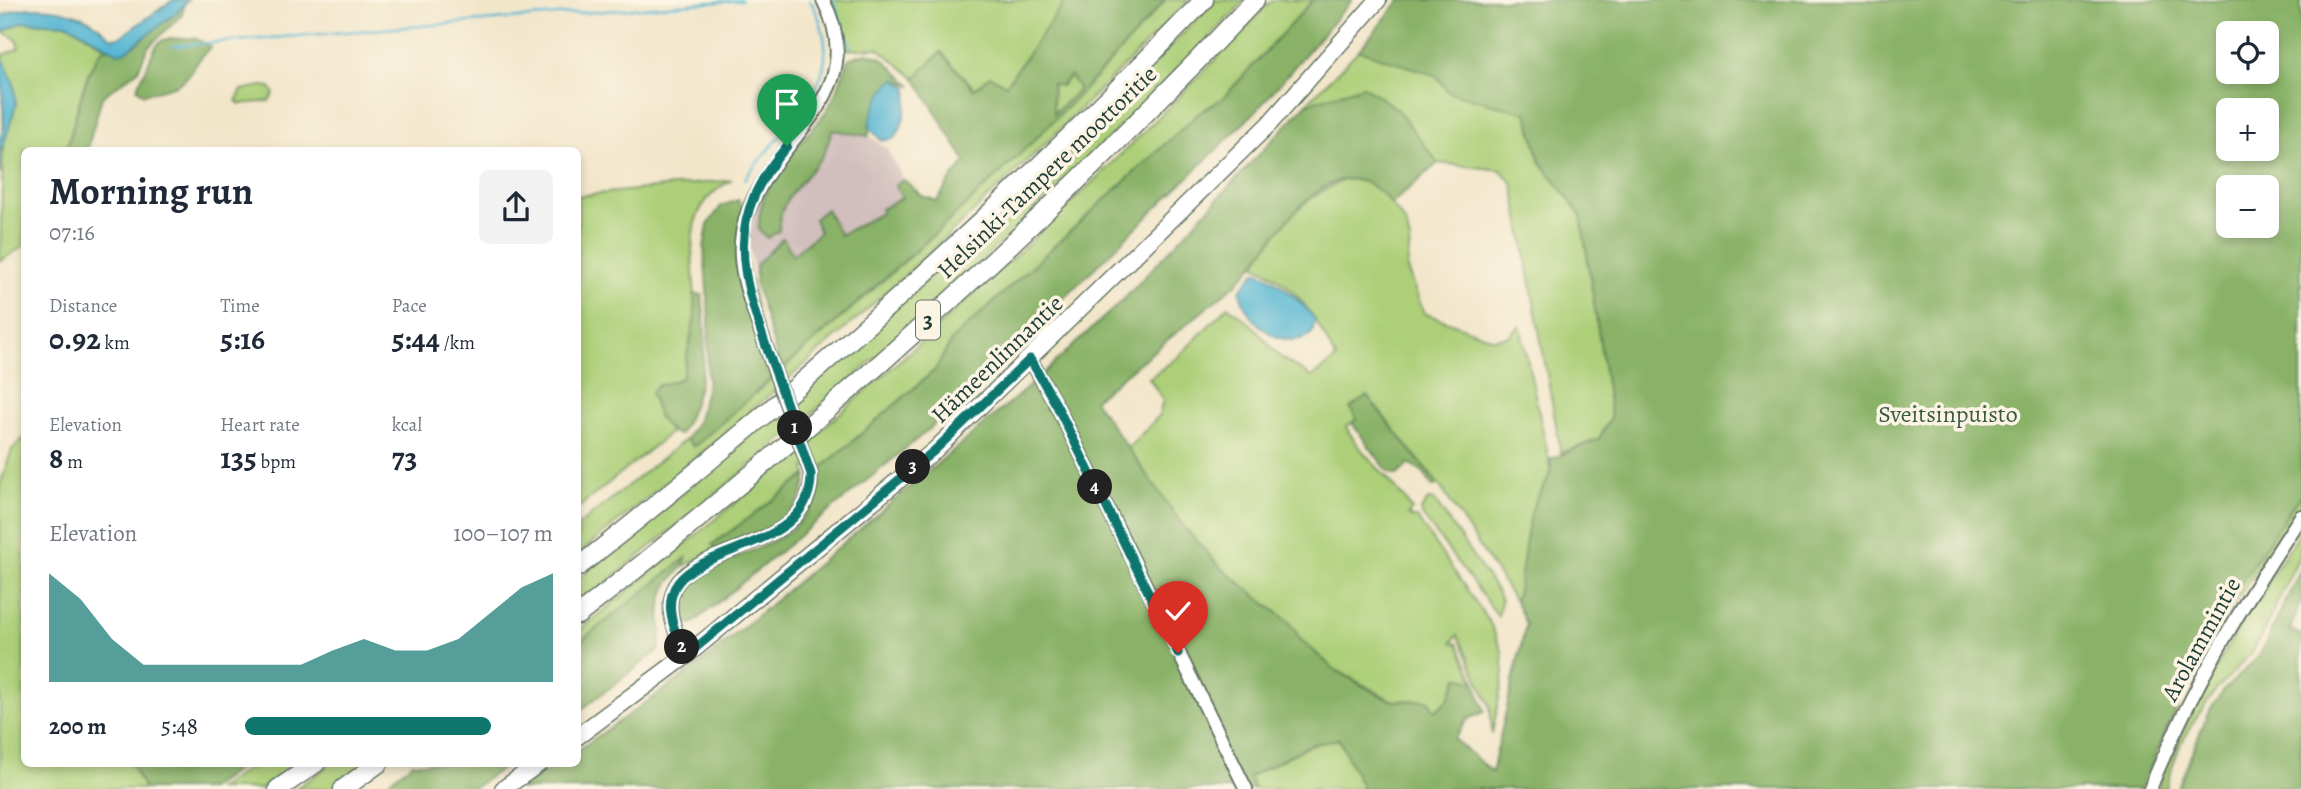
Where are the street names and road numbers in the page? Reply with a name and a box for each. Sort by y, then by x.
street label: Helsinki-Tampere moottoritie [930,58,1164,286]
street label: Hämeenlinnantie [924,288,1070,430]
road number: 3 [916,300,940,340]
street label: Arolammintie [2153,571,2248,707]

